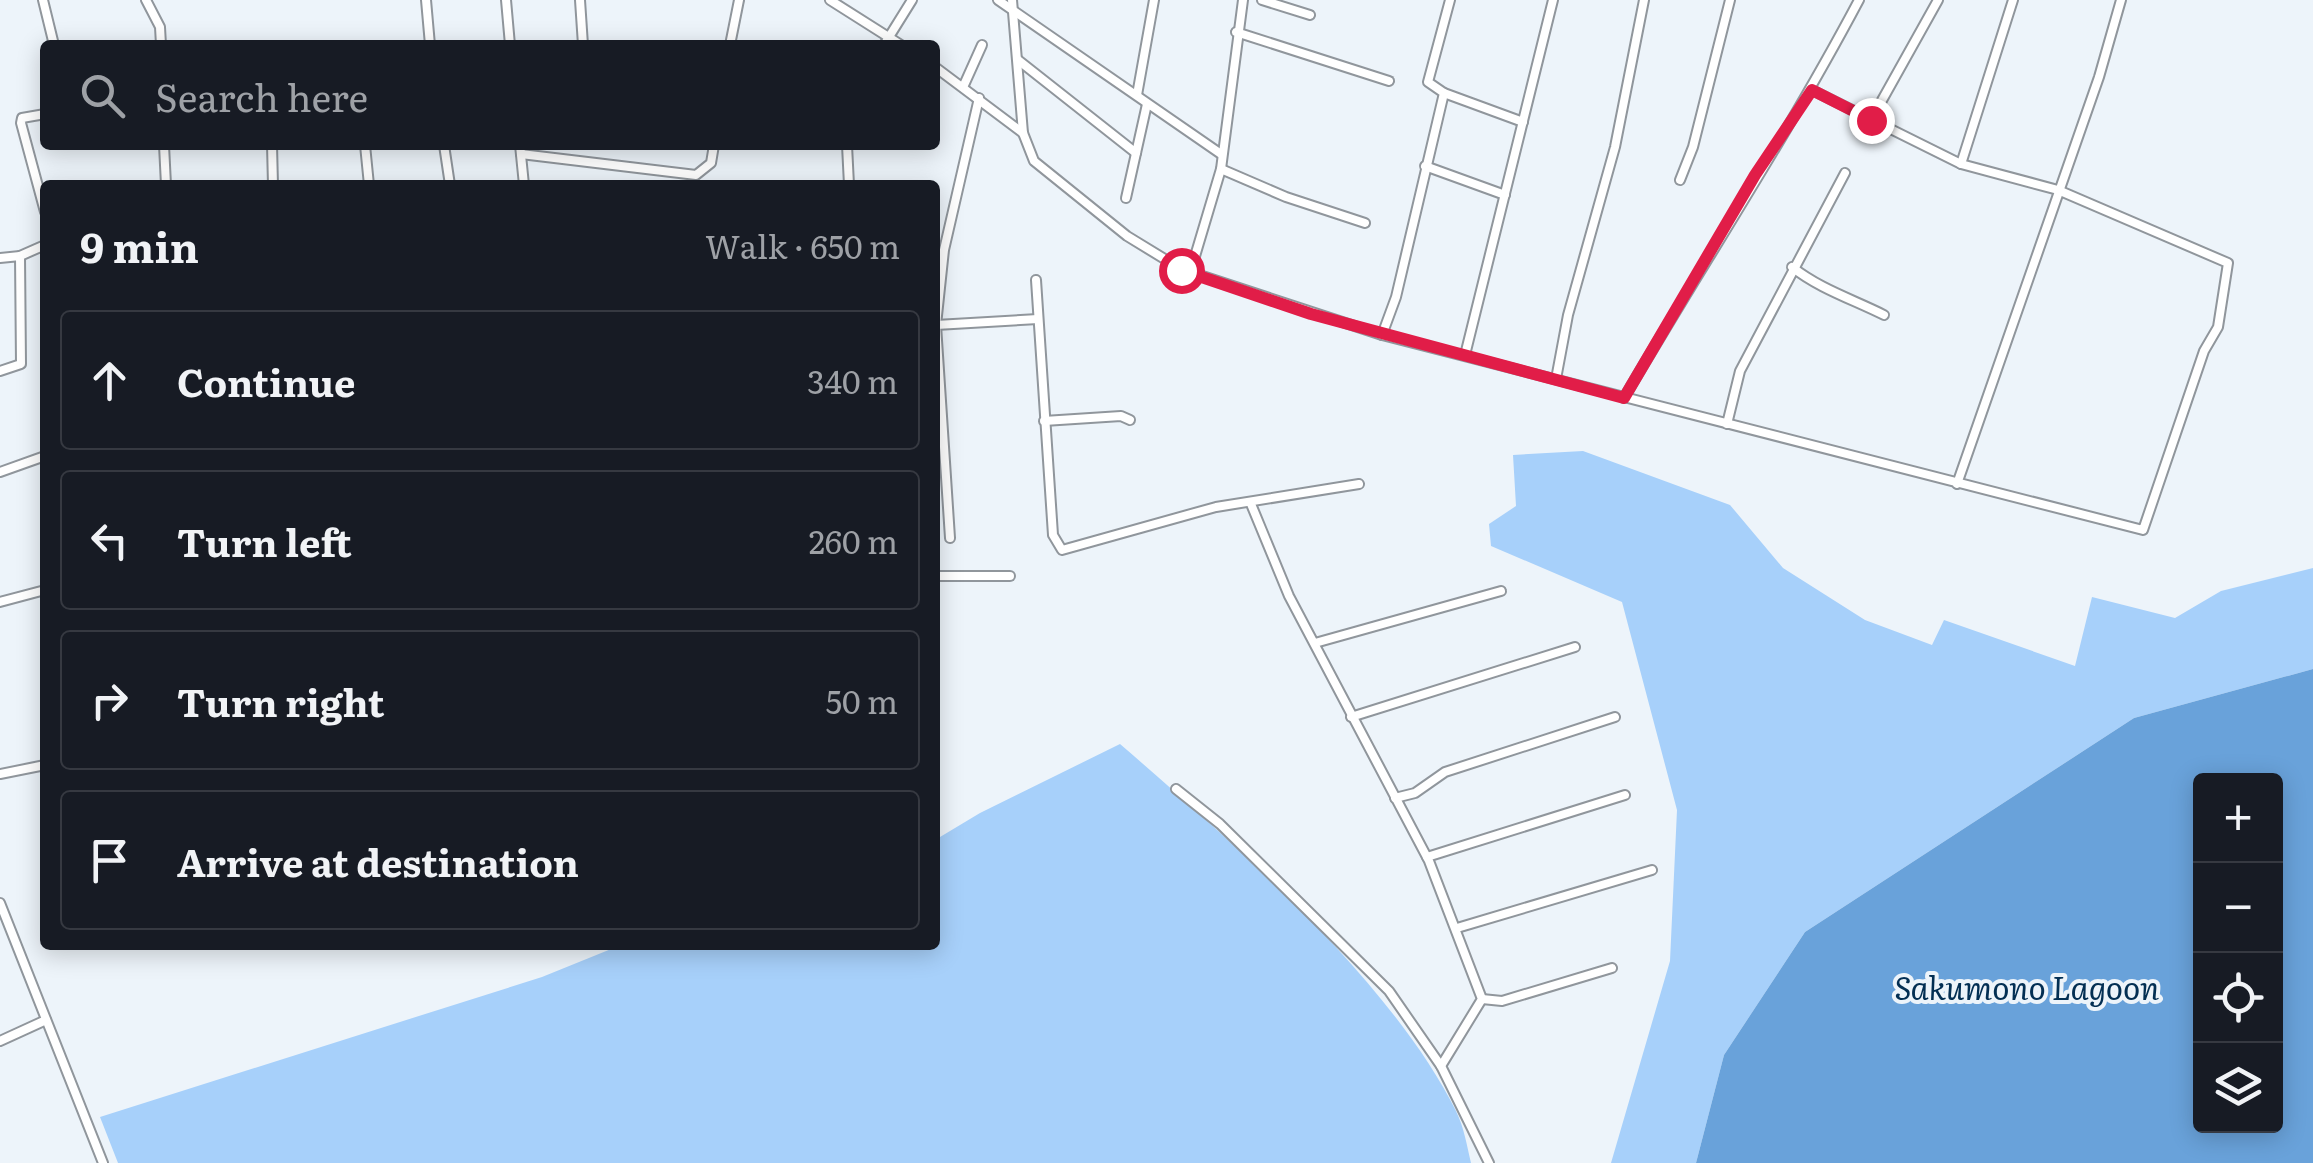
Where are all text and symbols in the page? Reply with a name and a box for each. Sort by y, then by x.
search box [40,40,940,150]
text: Search here [155,67,368,124]
icon: search [75,68,130,123]
route end [1849,98,1895,144]
text: 9 min [80,214,199,276]
text: Walk · 650 m [705,221,900,269]
route start [1159,248,1205,294]
text: Continue [177,352,355,409]
icon: ahead [82,353,137,408]
text: 340 m [807,356,898,404]
text: Turn left [177,512,352,569]
icon: left [82,513,137,568]
text: 260 m [809,516,898,564]
text: Turn right [177,672,384,729]
icon: right [82,673,137,728]
text: 50 m [826,676,898,724]
map controls [2193,773,2283,1133]
button: + [2193,773,2283,863]
text: Arrive at destination [177,832,579,889]
icon: arrive [82,833,137,888]
button: − [2193,863,2283,953]
button: locate [2193,953,2283,1043]
water label: Sakumono Lagoon [1895,962,2159,1010]
button: layers [2193,1043,2283,1133]

